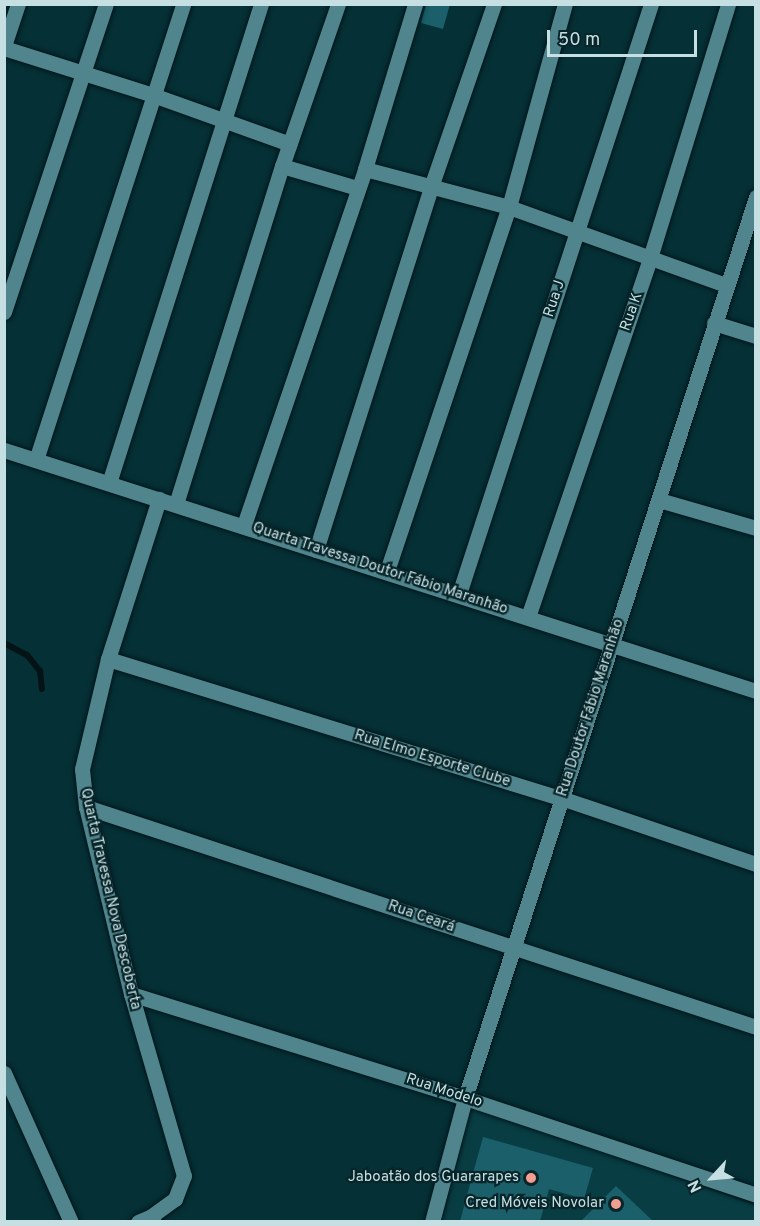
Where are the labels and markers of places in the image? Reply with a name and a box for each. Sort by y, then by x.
place label: Jaboatão dos Guararapes [348,1169,519,1187]
marker: Jaboatão dos Guararapes [524,1171,538,1185]
place label: Cred Móveis Novolar [465,1195,604,1213]
marker: Cred Móveis Novolar [609,1197,623,1211]

